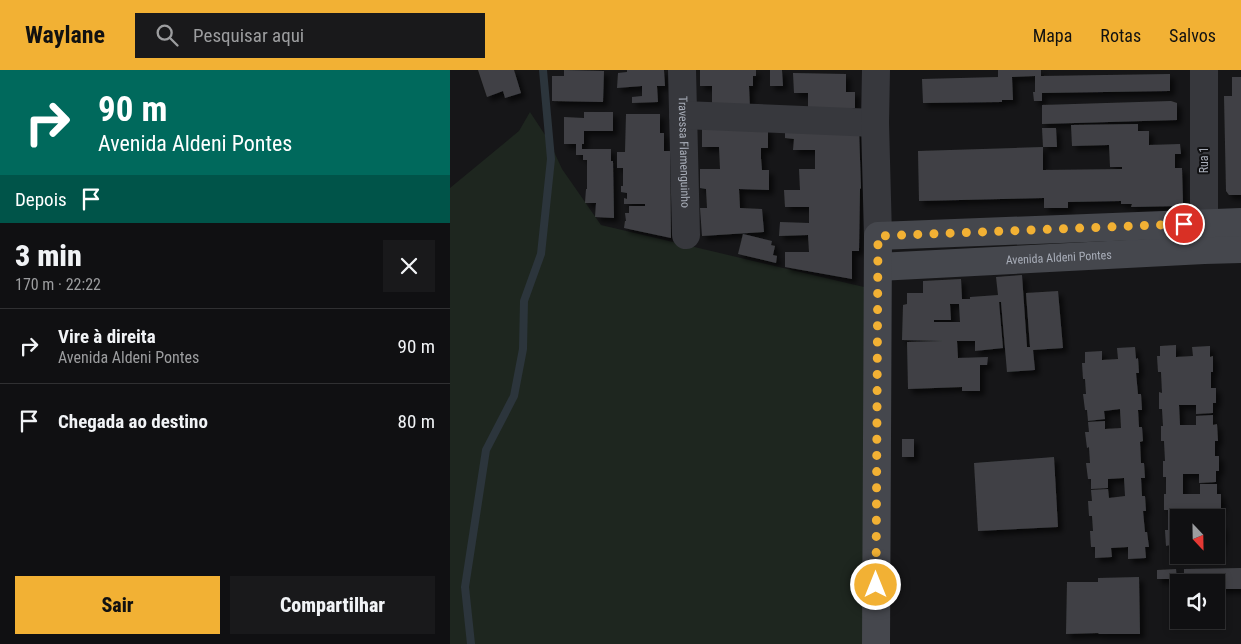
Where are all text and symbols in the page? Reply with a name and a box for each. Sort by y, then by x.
search box [135,13,485,58]
text: Waylane [25,21,105,49]
icon: search [153,21,181,49]
text: Pesquisar aqui [193,24,304,47]
text: Mapa [1033,25,1072,46]
text: Rotas [1100,25,1141,46]
text: Salvos [1169,25,1216,46]
text: 90 m [98,89,167,130]
icon: right [15,90,80,155]
street label: Travessa Flamenguinho [676,96,692,208]
text: Avenida Aldeni Pontes [98,131,292,156]
street label: Rua 1 [1197,147,1211,173]
icon: arrive [77,185,105,213]
text: Depois [15,188,67,211]
pin [1163,203,1205,245]
icon: arrive [1170,210,1198,238]
text: 3 min [15,238,82,273]
button: close [383,240,435,292]
street label: Avenida Aldeni Pontes [1005,248,1112,267]
text: 170 m · 22:22 [15,275,101,294]
text: Vire à direita [58,325,156,348]
icon: right [15,332,43,360]
text: 90 m [398,335,435,358]
text: Avenida Aldeni Pontes [58,348,199,367]
icon: arrive [15,407,43,435]
text: Chegada ao destino [58,410,208,433]
text: 80 m [398,410,435,433]
north arrow [1170,509,1225,564]
map controls [1170,509,1225,629]
position arrow [849,558,901,610]
button: sound [1170,574,1225,629]
button: Sair [15,576,220,634]
button: Compartilhar [230,576,435,634]

